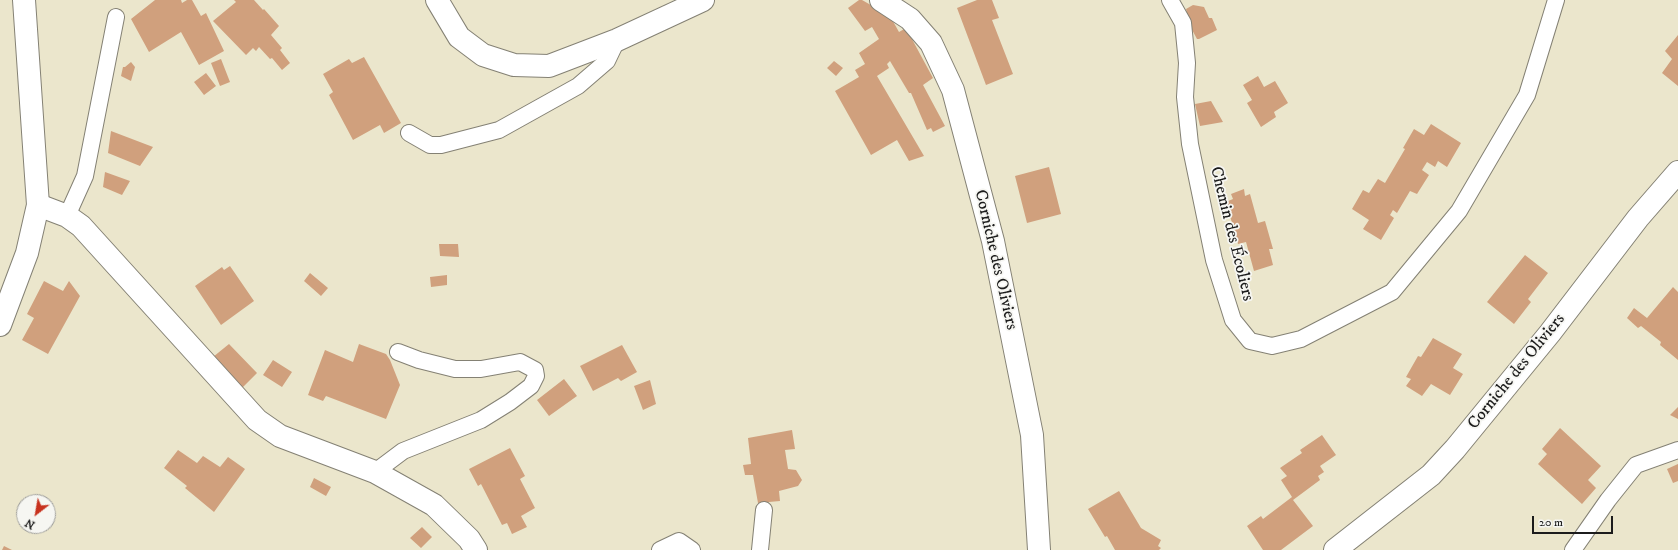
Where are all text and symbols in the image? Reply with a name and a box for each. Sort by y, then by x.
street label: Chemin des Écoliers [1204,165,1258,303]
street label: Corniche des Oliviers [969,188,1021,332]
street label: Corniche des Oliviers [1464,310,1570,434]
north arrow [16,494,56,534]
scale bar [1534,508,1615,534]
text: N [23,515,38,532]
text: 20 m [1539,515,1563,530]

